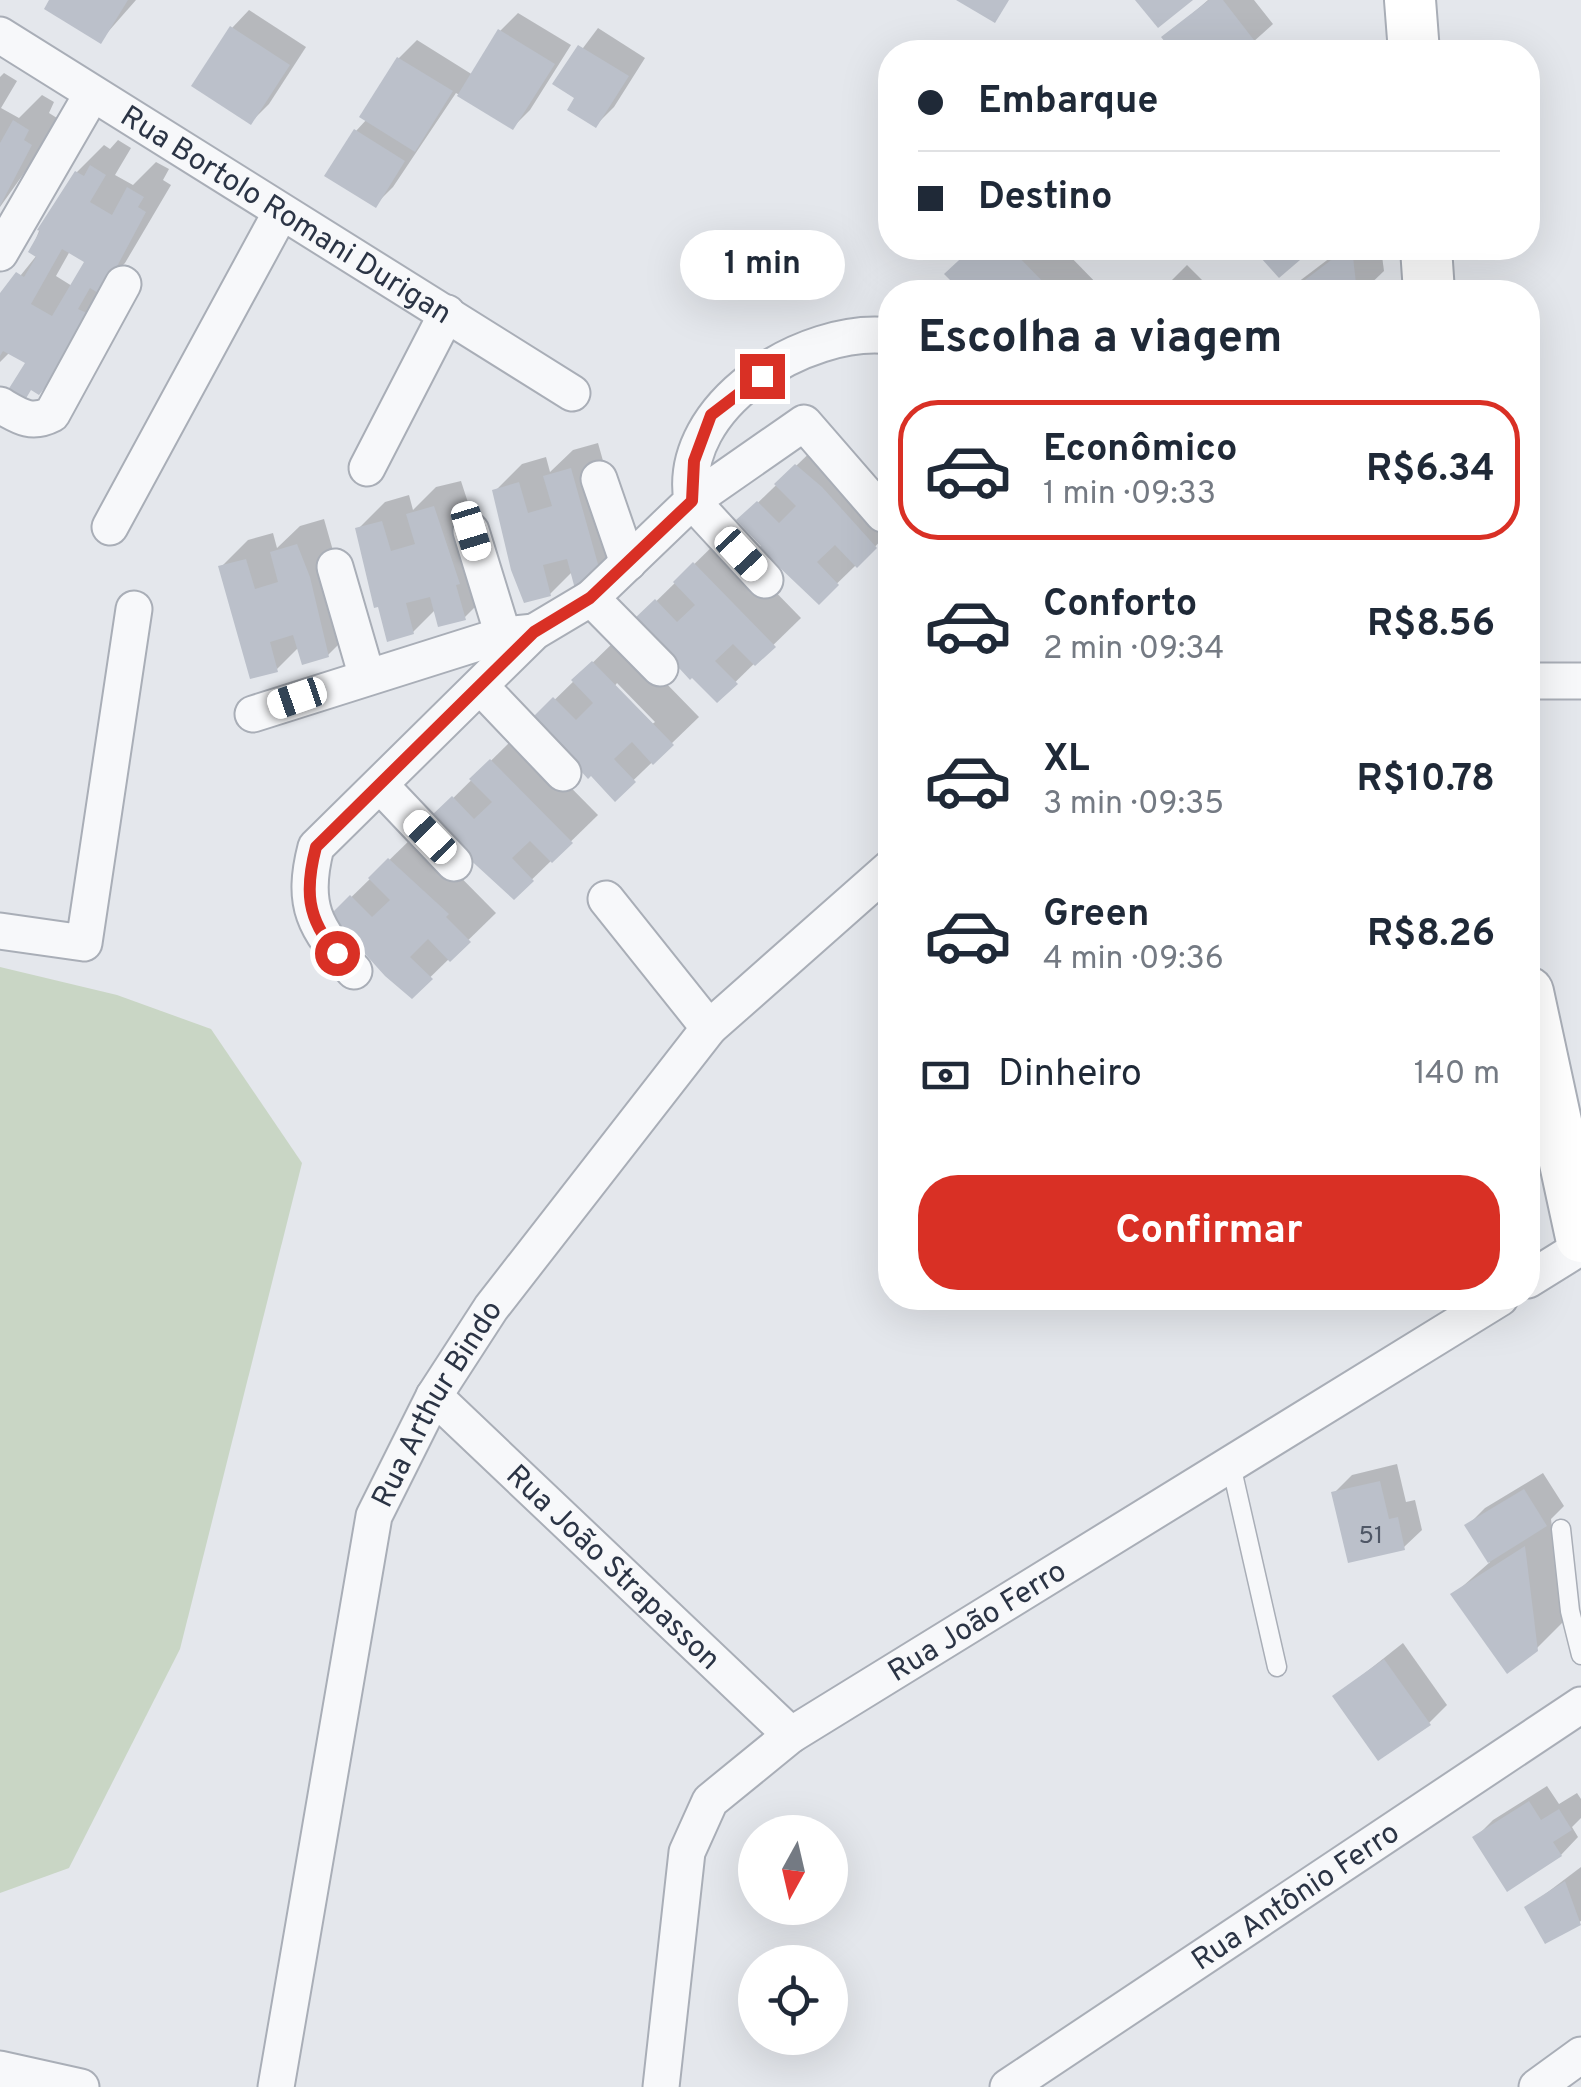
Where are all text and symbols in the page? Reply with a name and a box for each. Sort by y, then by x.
text: Embarque [978,78,1158,127]
street label: Rua Bortolo Romani Durigan [113,99,458,334]
text: Destino [978,174,1113,223]
callout: 1 min [680,231,844,301]
text: 1 min [724,245,801,285]
text: Escolha a viagem [918,311,1283,368]
route end [740,354,785,399]
icon: car [923,425,1013,515]
text: Econômico [1043,426,1238,475]
text: R$6.34 [1366,446,1495,495]
text: 1 min · 09:33 [1043,475,1216,515]
car [448,498,494,564]
car [710,522,772,586]
icon: car [923,580,1013,670]
text: Conforto [1043,581,1197,630]
text: R$8.56 [1367,601,1495,650]
text: 2 min · 09:34 [1043,630,1224,670]
car [264,674,330,722]
icon: car [923,735,1013,825]
text: XL [1043,736,1090,785]
text: R$10.78 [1357,756,1495,805]
text: 3 min · 09:35 [1043,785,1224,825]
car [398,805,462,869]
icon: car [923,890,1013,980]
text: Green [1043,891,1149,940]
text: R$8.26 [1367,911,1495,960]
route start [315,931,360,976]
text: 4 min · 09:36 [1043,940,1224,980]
icon: cash [918,1048,973,1103]
text: Dinheiro [998,1051,1142,1100]
text: 140 m [1414,1055,1500,1095]
button: Confirmar [918,1175,1500,1290]
street label: Rua Arthur Bindo [365,1294,512,1514]
street label: Rua João Strapasson [497,1458,727,1679]
house number: 51 [1359,1521,1383,1553]
street label: Rua João Ferro [882,1554,1074,1692]
north arrow [738,1815,848,1925]
map controls [738,1815,848,2055]
street label: Rua Antônio Ferro [1186,1815,1407,1980]
button: locate [738,1945,848,2055]

